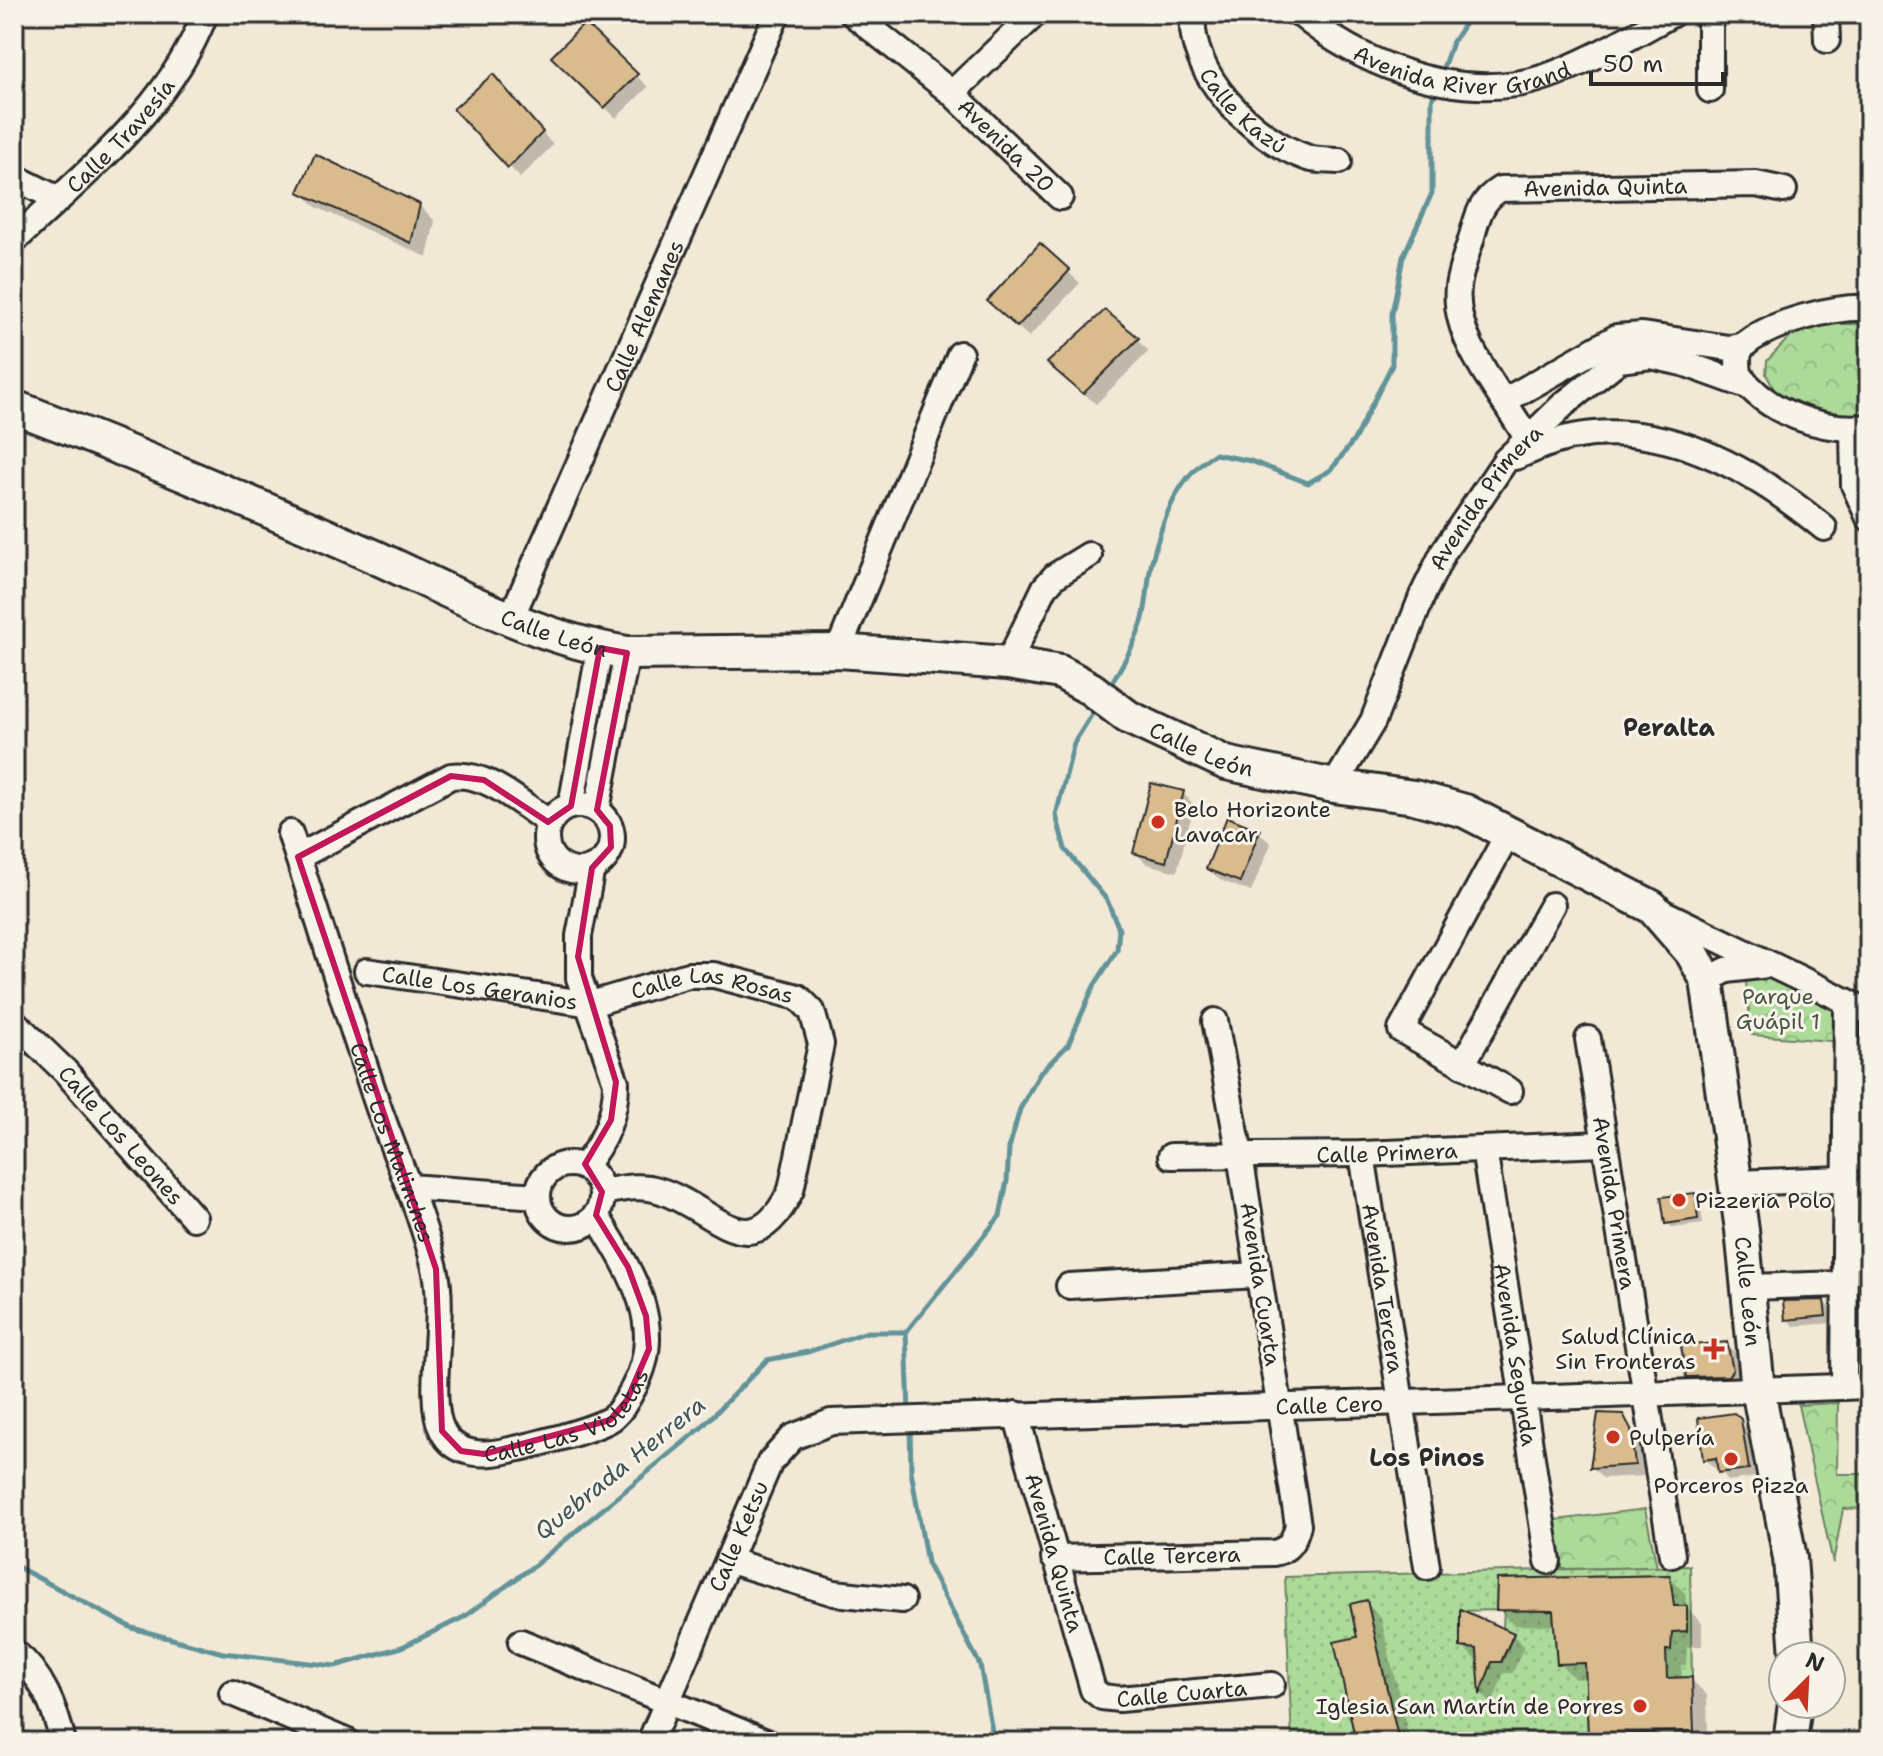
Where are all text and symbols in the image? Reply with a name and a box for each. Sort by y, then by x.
scale bar [1591,36,1723,86]
street label: Avenida River Grand [1348,39,1575,101]
text: 50 m [1603,48,1663,80]
street label: Calle Kazú [1193,63,1292,161]
street label: Calle Travesía [60,72,182,200]
street label: Avenida 20 [951,92,1061,199]
street label: Avenida Quinta [1523,171,1688,204]
street label: Calle Alemanes [598,236,691,397]
street label: Avenida Primera [1423,418,1549,575]
street label: Calle León [496,602,610,664]
district label: Peralta [1623,712,1716,744]
street label: Calle León [1145,715,1256,783]
place label: Belo Horizonte Lavacar [1174,795,1331,849]
marker: Belo Horizonte Lavacar [1149,813,1167,831]
street label: Calle Los Geranios [380,959,579,1017]
street label: Calle Las Rosas [628,961,796,1010]
park label: Parque Guápil 1 [1736,982,1820,1036]
street label: Calle Los Malinches [343,1039,441,1246]
street label: Calle Los Leones [52,1060,190,1211]
street label: Avenida Primera [1586,1114,1643,1292]
street label: Calle Primera [1316,1136,1459,1169]
place label: Pizzeria Polo [1695,1186,1832,1215]
marker: Pizzeria Polo [1670,1191,1688,1209]
street label: Avenida Cuarta [1233,1200,1288,1368]
street label: Avenida Tercera [1355,1202,1410,1376]
street label: Calle León [1728,1235,1768,1348]
street label: Avenida Segunda [1487,1261,1544,1448]
place label: Salud Clínica Sin Fronteras [1555,1322,1696,1376]
marker: Salud Clínica Sin Fronteras [1703,1338,1725,1360]
street label: Calle Las Violetas [483,1365,656,1469]
water label: Quebrada Herrera [528,1389,712,1547]
street label: Calle Cero [1275,1389,1383,1422]
place label: Pulpería [1629,1423,1715,1452]
marker: Pulpería [1604,1428,1622,1446]
district label: Los Pinos [1369,1442,1485,1474]
marker: Porceros Pizza [1722,1450,1740,1468]
street label: Avenida Quinta [1018,1470,1090,1636]
place label: Porceros Pizza [1654,1471,1809,1500]
street label: Calle Ketsu [702,1476,775,1596]
street label: Calle Tercera [1103,1540,1241,1572]
north arrow [1767,1640,1847,1720]
text: N [1801,1645,1829,1679]
street label: Calle Cuarta [1115,1673,1249,1714]
place label: Iglesia San Martín de Porres [1316,1692,1624,1721]
marker: Iglesia San Martín de Porres [1631,1697,1649,1715]

